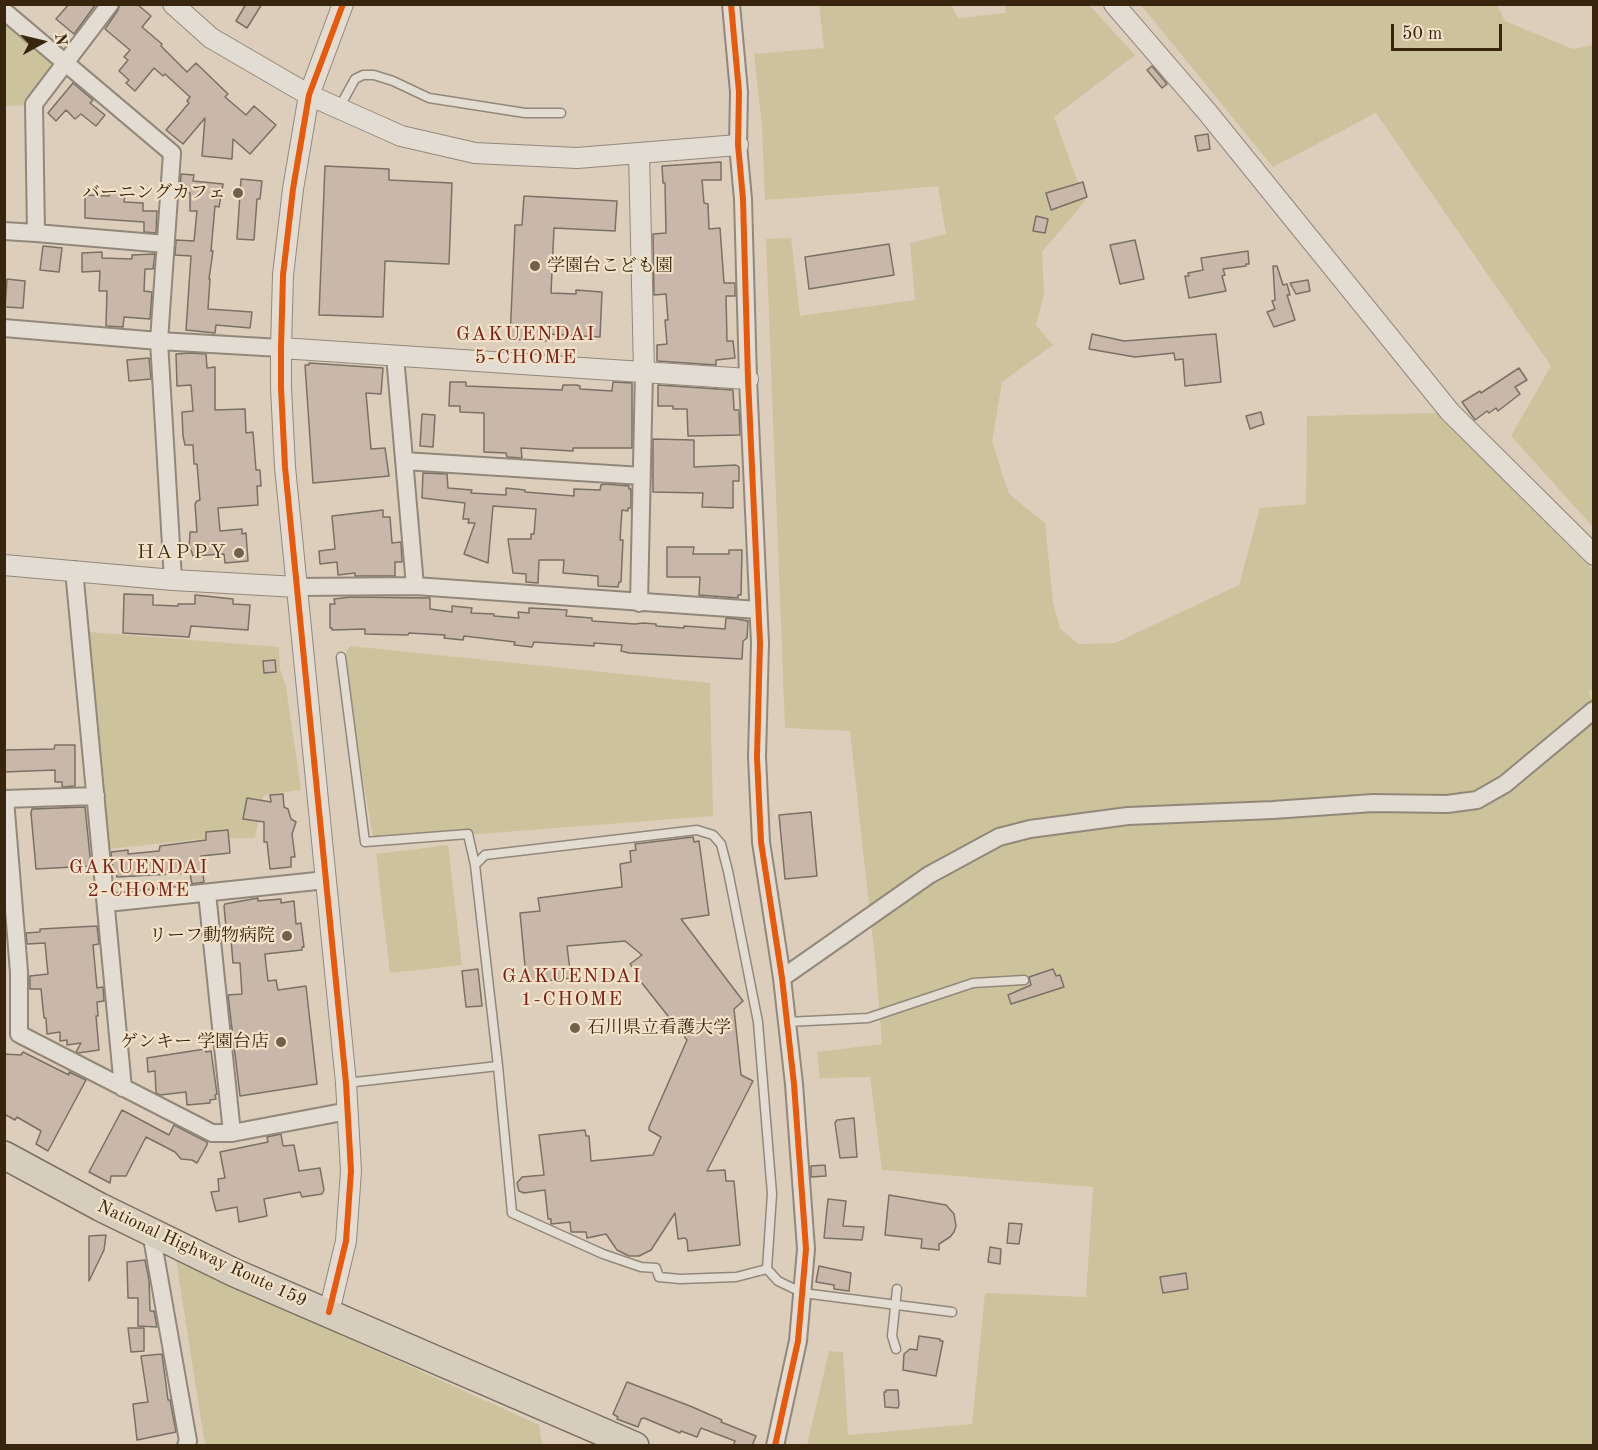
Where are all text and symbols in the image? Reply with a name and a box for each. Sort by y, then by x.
north arrow [12,12,72,72]
scale bar [1394,12,1505,50]
text: 50 m [1402,25,1442,43]
text: N [51,32,69,47]
place label: バーニングカフェ [82,182,226,204]
marker: バーニングカフェ [231,186,245,200]
place label: 学園台こども園 [547,255,673,277]
marker: 学園台こども園 [528,259,542,273]
district label: GAKUENDAI 5-CHOME [456,323,596,370]
place label: ＨＡＰＰＹ [137,542,227,564]
marker: ＨＡＰＰＹ [232,546,246,560]
district label: GAKUENDAI 2-CHOME [69,856,209,903]
place label: リーフ動物病院 [149,925,275,947]
marker: リーフ動物病院 [280,929,294,943]
district label: GAKUENDAI 1-CHOME [502,965,642,1012]
place label: 石川県立看護大学 [587,1017,731,1039]
marker: 石川県立看護大学 [568,1021,582,1035]
place label: ゲンキー 学園台店 [120,1031,269,1053]
marker: ゲンキー 学園台店 [274,1035,288,1049]
street label: National Highway Route 159 [94,1196,310,1312]

